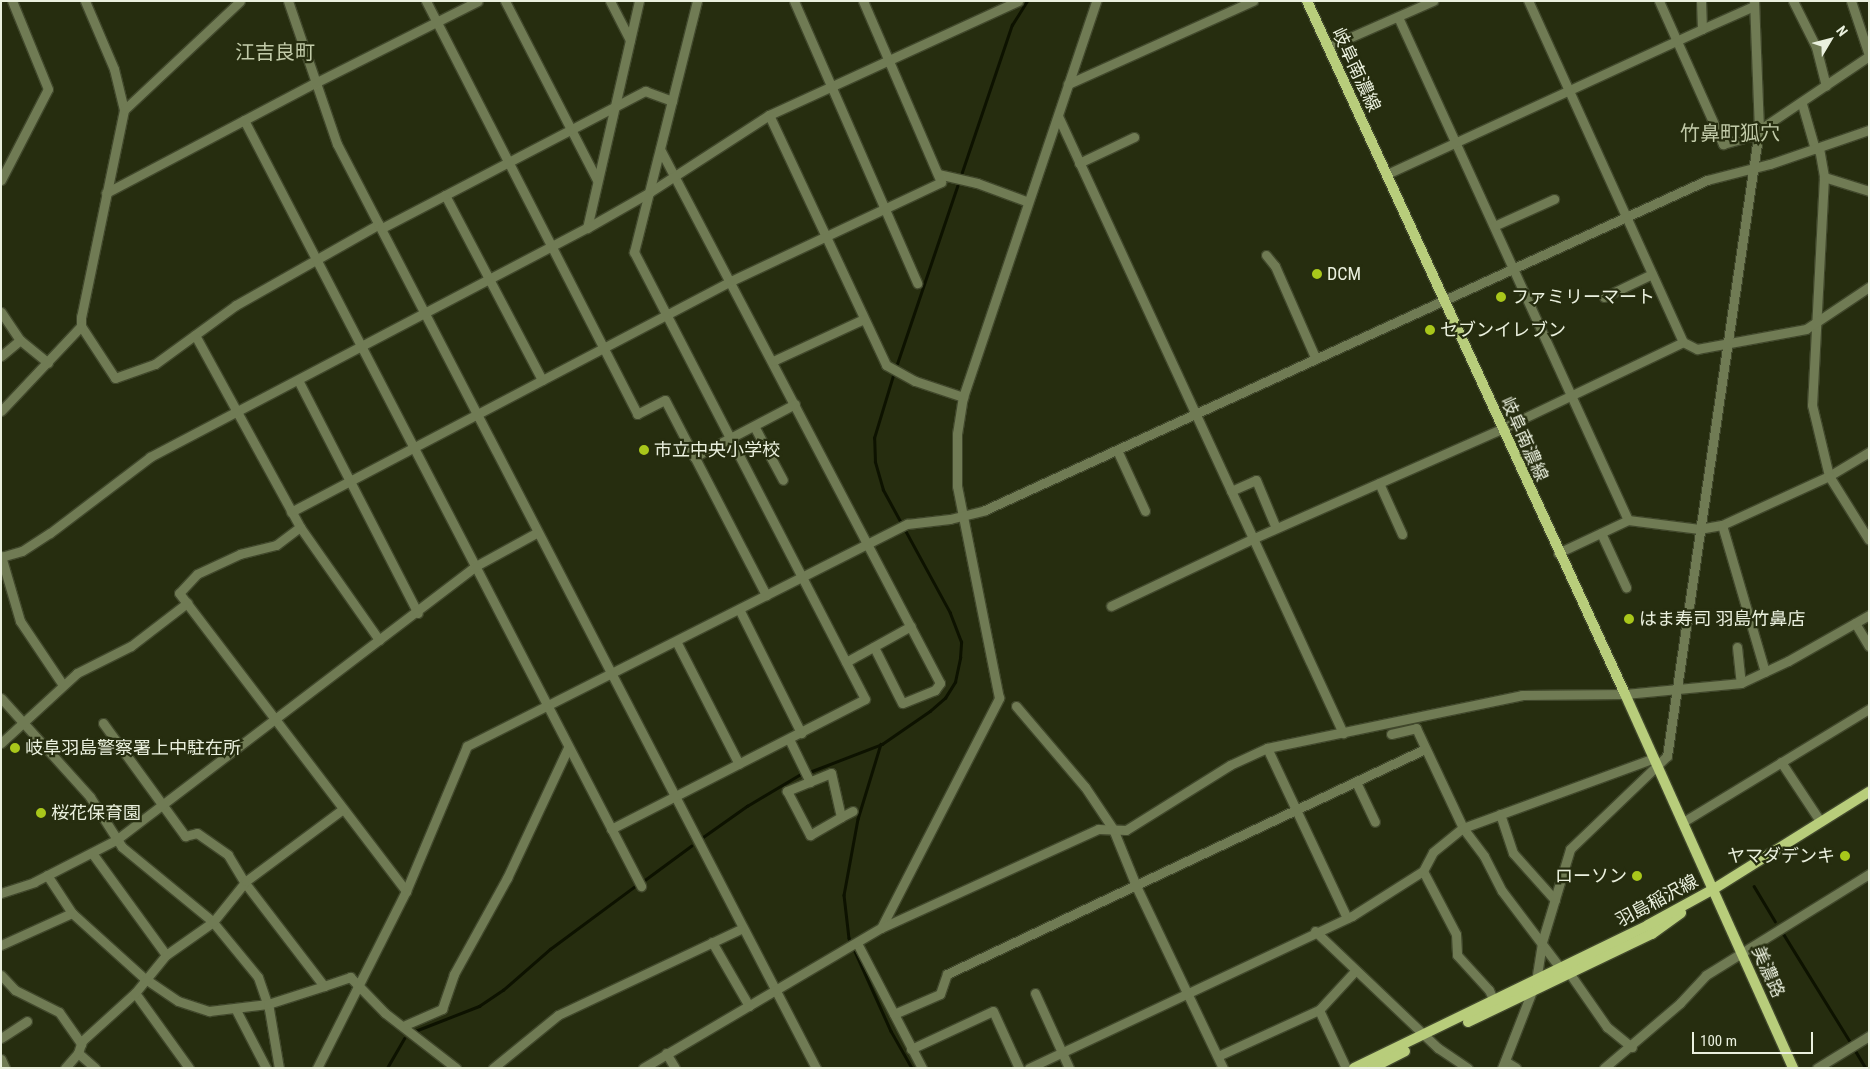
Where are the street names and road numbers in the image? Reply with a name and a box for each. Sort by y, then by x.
street label: 岐阜南濃線 [1327,25,1385,115]
street label: 岐阜南濃線 [1496,393,1552,485]
street label: 羽島稲沢線 [1612,870,1702,932]
street label: 美濃路 [1747,943,1789,1001]

